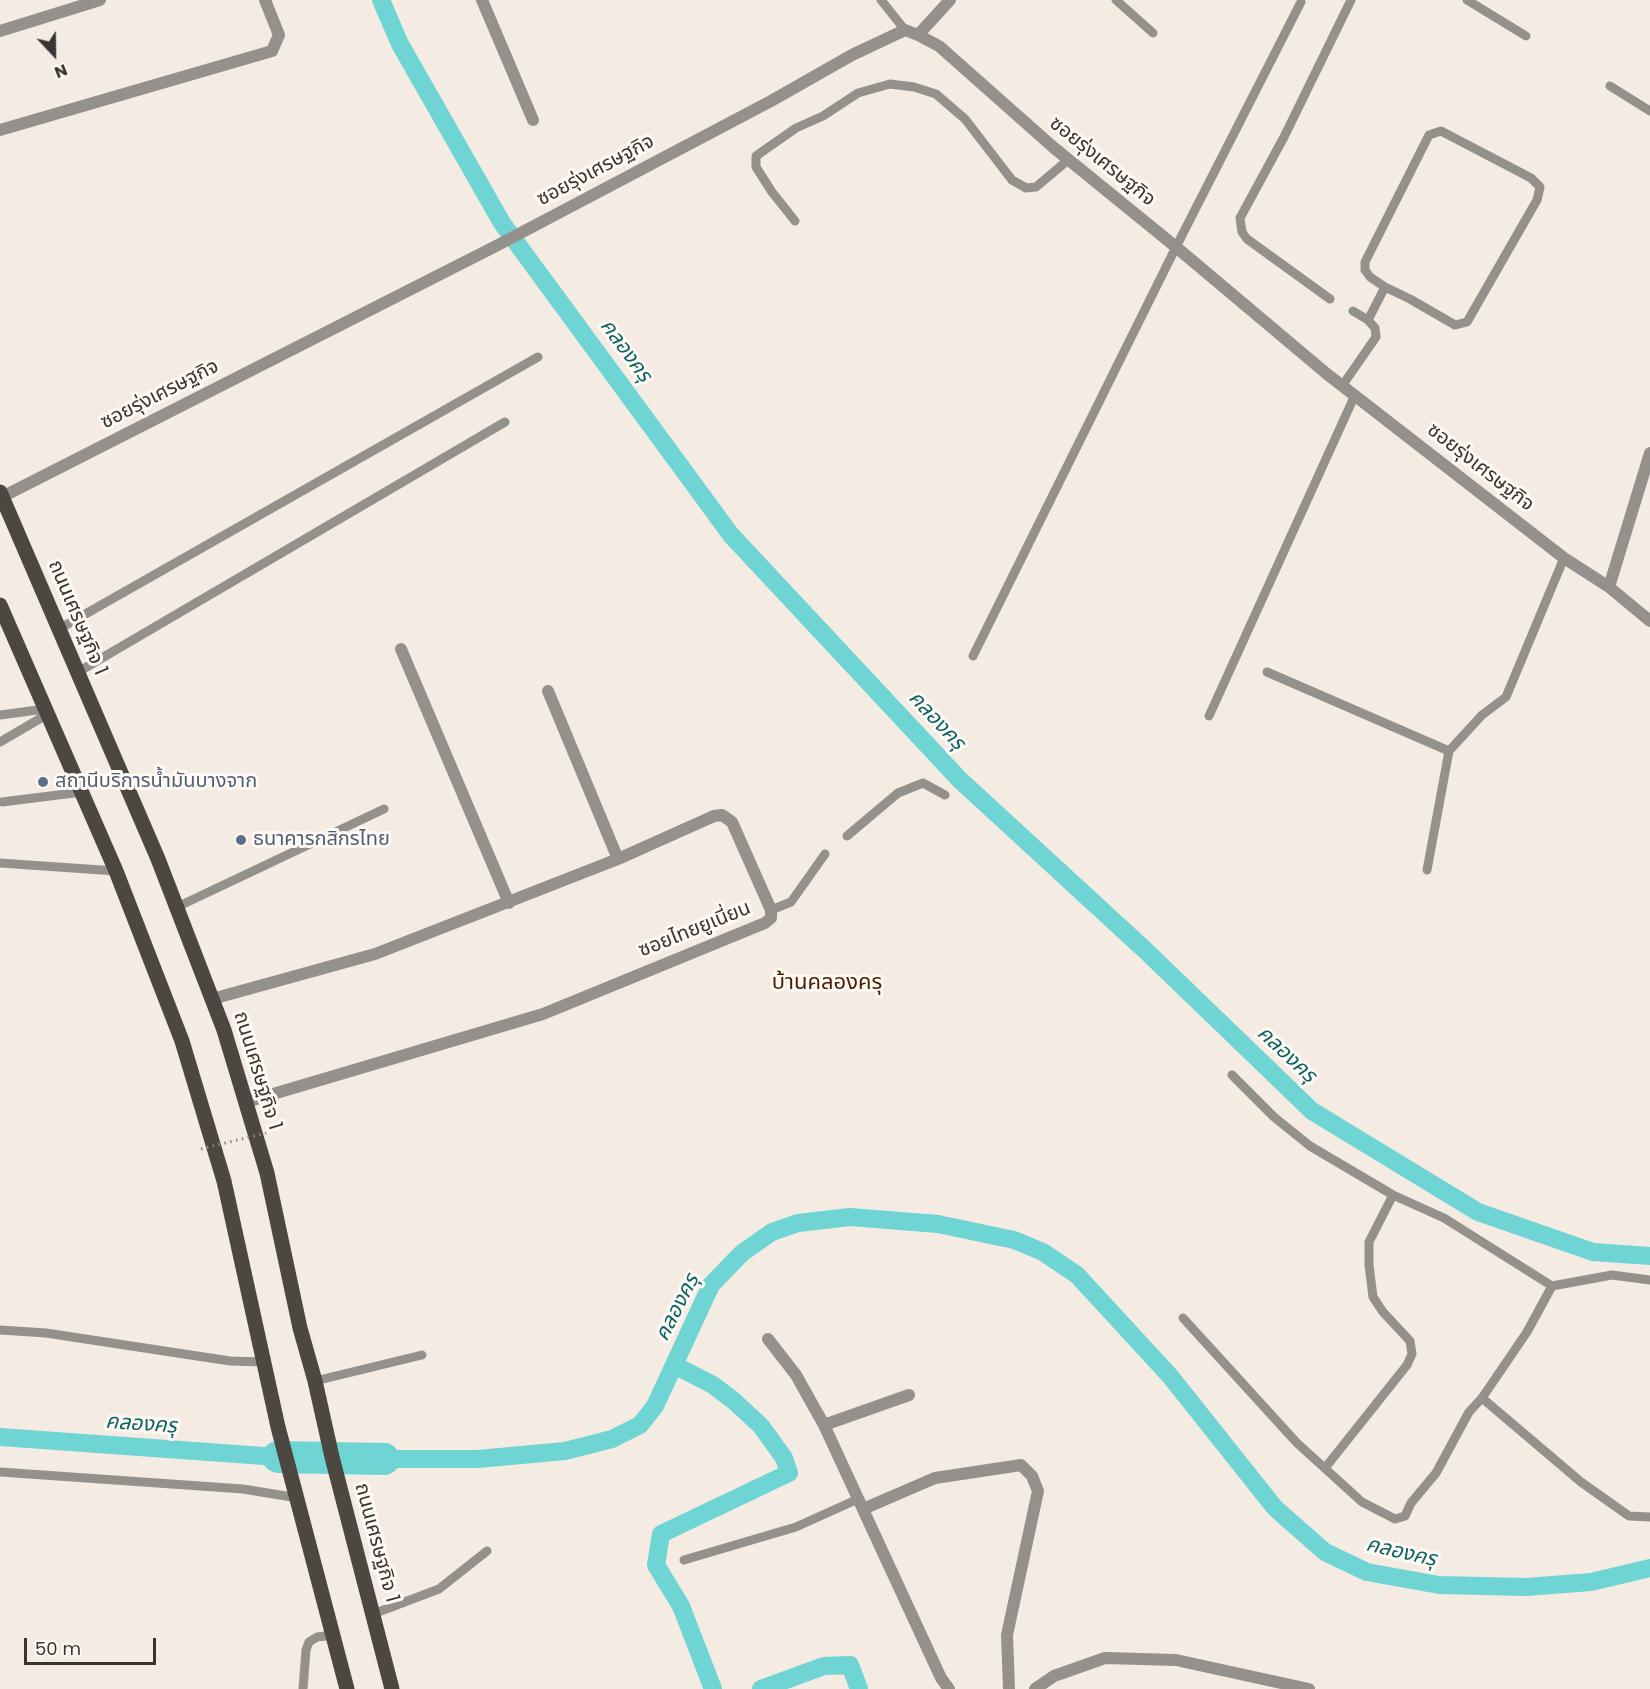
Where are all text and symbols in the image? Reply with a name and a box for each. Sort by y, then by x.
north arrow [24,24,84,84]
text: N [51,58,71,84]
street label: ซอยรุ่งเศรษฐกิจ [1044,112,1160,212]
street label: ซอยรุ่งเศรษฐกิจ [533,130,659,212]
water label: คลองครุ [594,315,656,387]
street label: ซอยรุ่งเศรษฐกิจ [97,355,223,435]
street label: ซอยรุ่งเศรษฐกิจ [1422,419,1538,517]
street label: ถนนเศรษฐกิจ 1 [42,557,112,679]
water label: คลองครุ [902,686,970,756]
place label: สถานีบริการน้ำมันบางจาก [55,770,257,794]
marker: สถานีบริการน้ำมันบางจาก [36,775,50,789]
place label: ธนาคารกสิกรไทย [253,828,390,852]
marker: ธนาคารกสิกรไทย [234,833,248,847]
street label: ซอยไทยยูเนี่ยน [635,897,755,963]
district label: บ้านคลองครุ [772,970,882,996]
street label: ถนนเศรษฐกิจ 1 [228,1009,286,1133]
water label: คลองครุ [1251,1021,1321,1089]
water label: คลองครุ [651,1270,705,1346]
water label: คลองครุ [105,1410,177,1440]
street label: ถนนเศรษฐกิจ 1 [349,1481,403,1605]
water label: คลองครุ [1363,1533,1439,1573]
scale bar [27,1626,159,1664]
text: 50 m [35,1636,81,1661]

